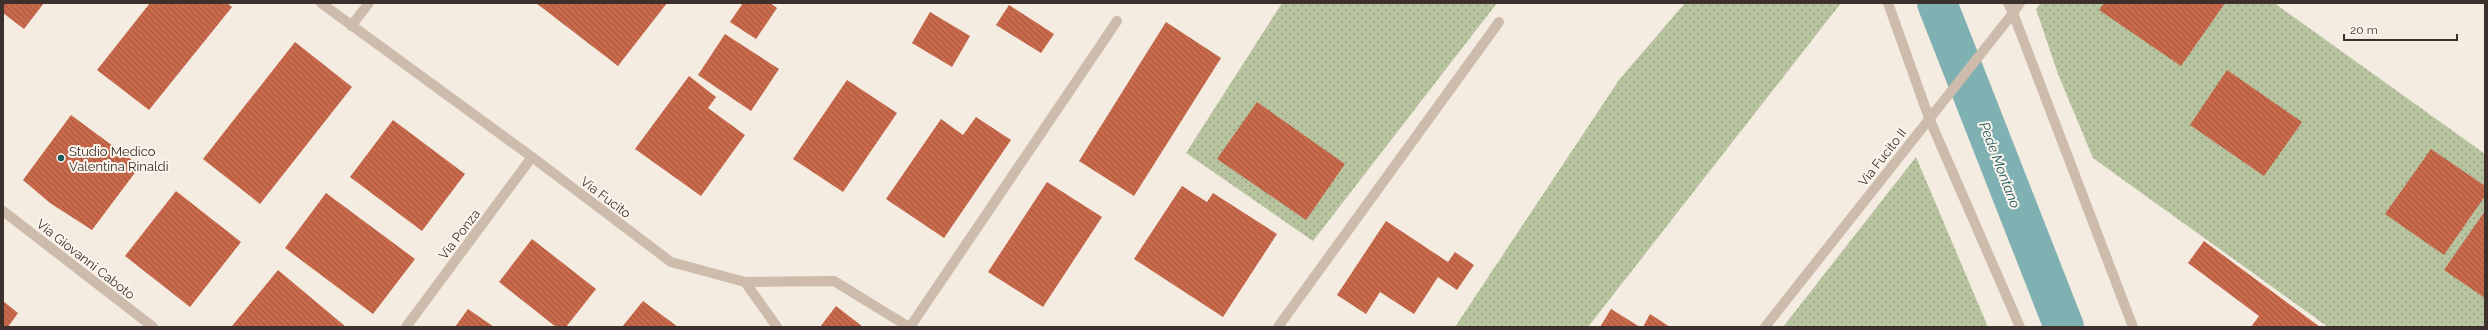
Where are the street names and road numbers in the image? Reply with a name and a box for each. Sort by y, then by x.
street label: Via Fucito II [1855,126,1909,189]
street label: Via Fucito [578,174,634,221]
street label: Via Ponza [436,206,483,262]
street label: Via Giovanni Caboto [34,216,138,303]

